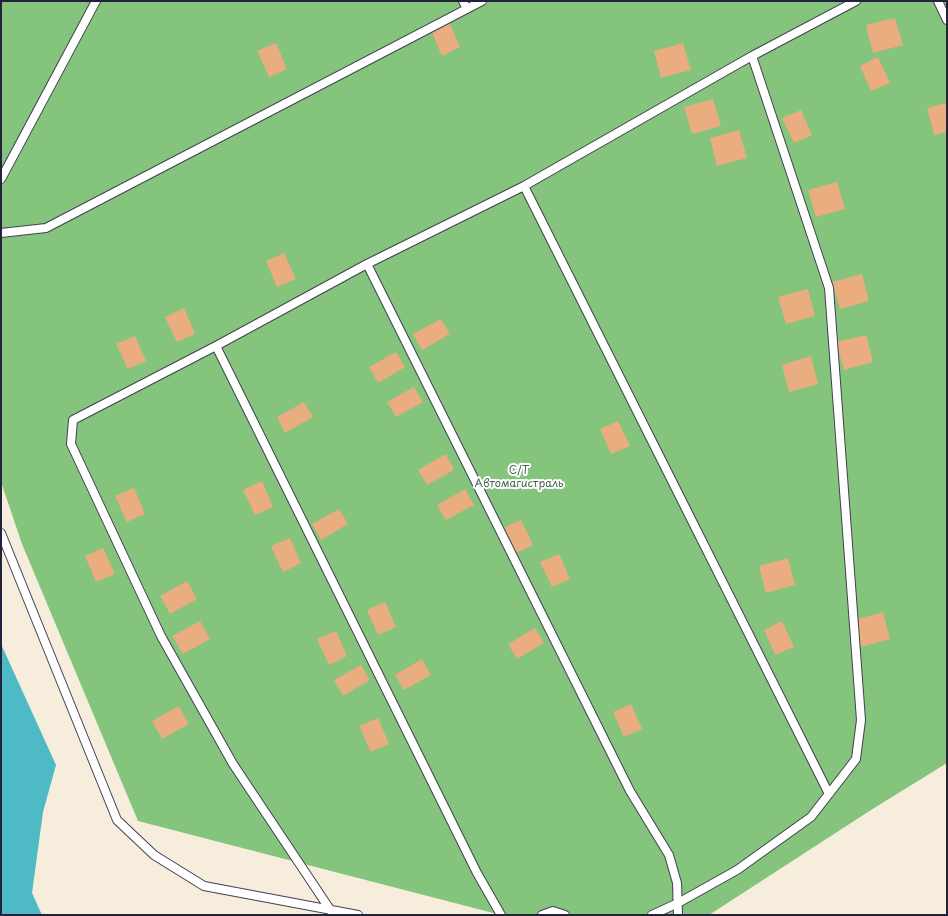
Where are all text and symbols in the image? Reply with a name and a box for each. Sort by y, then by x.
park label: С/Т Автомагистраль [474,464,564,490]

